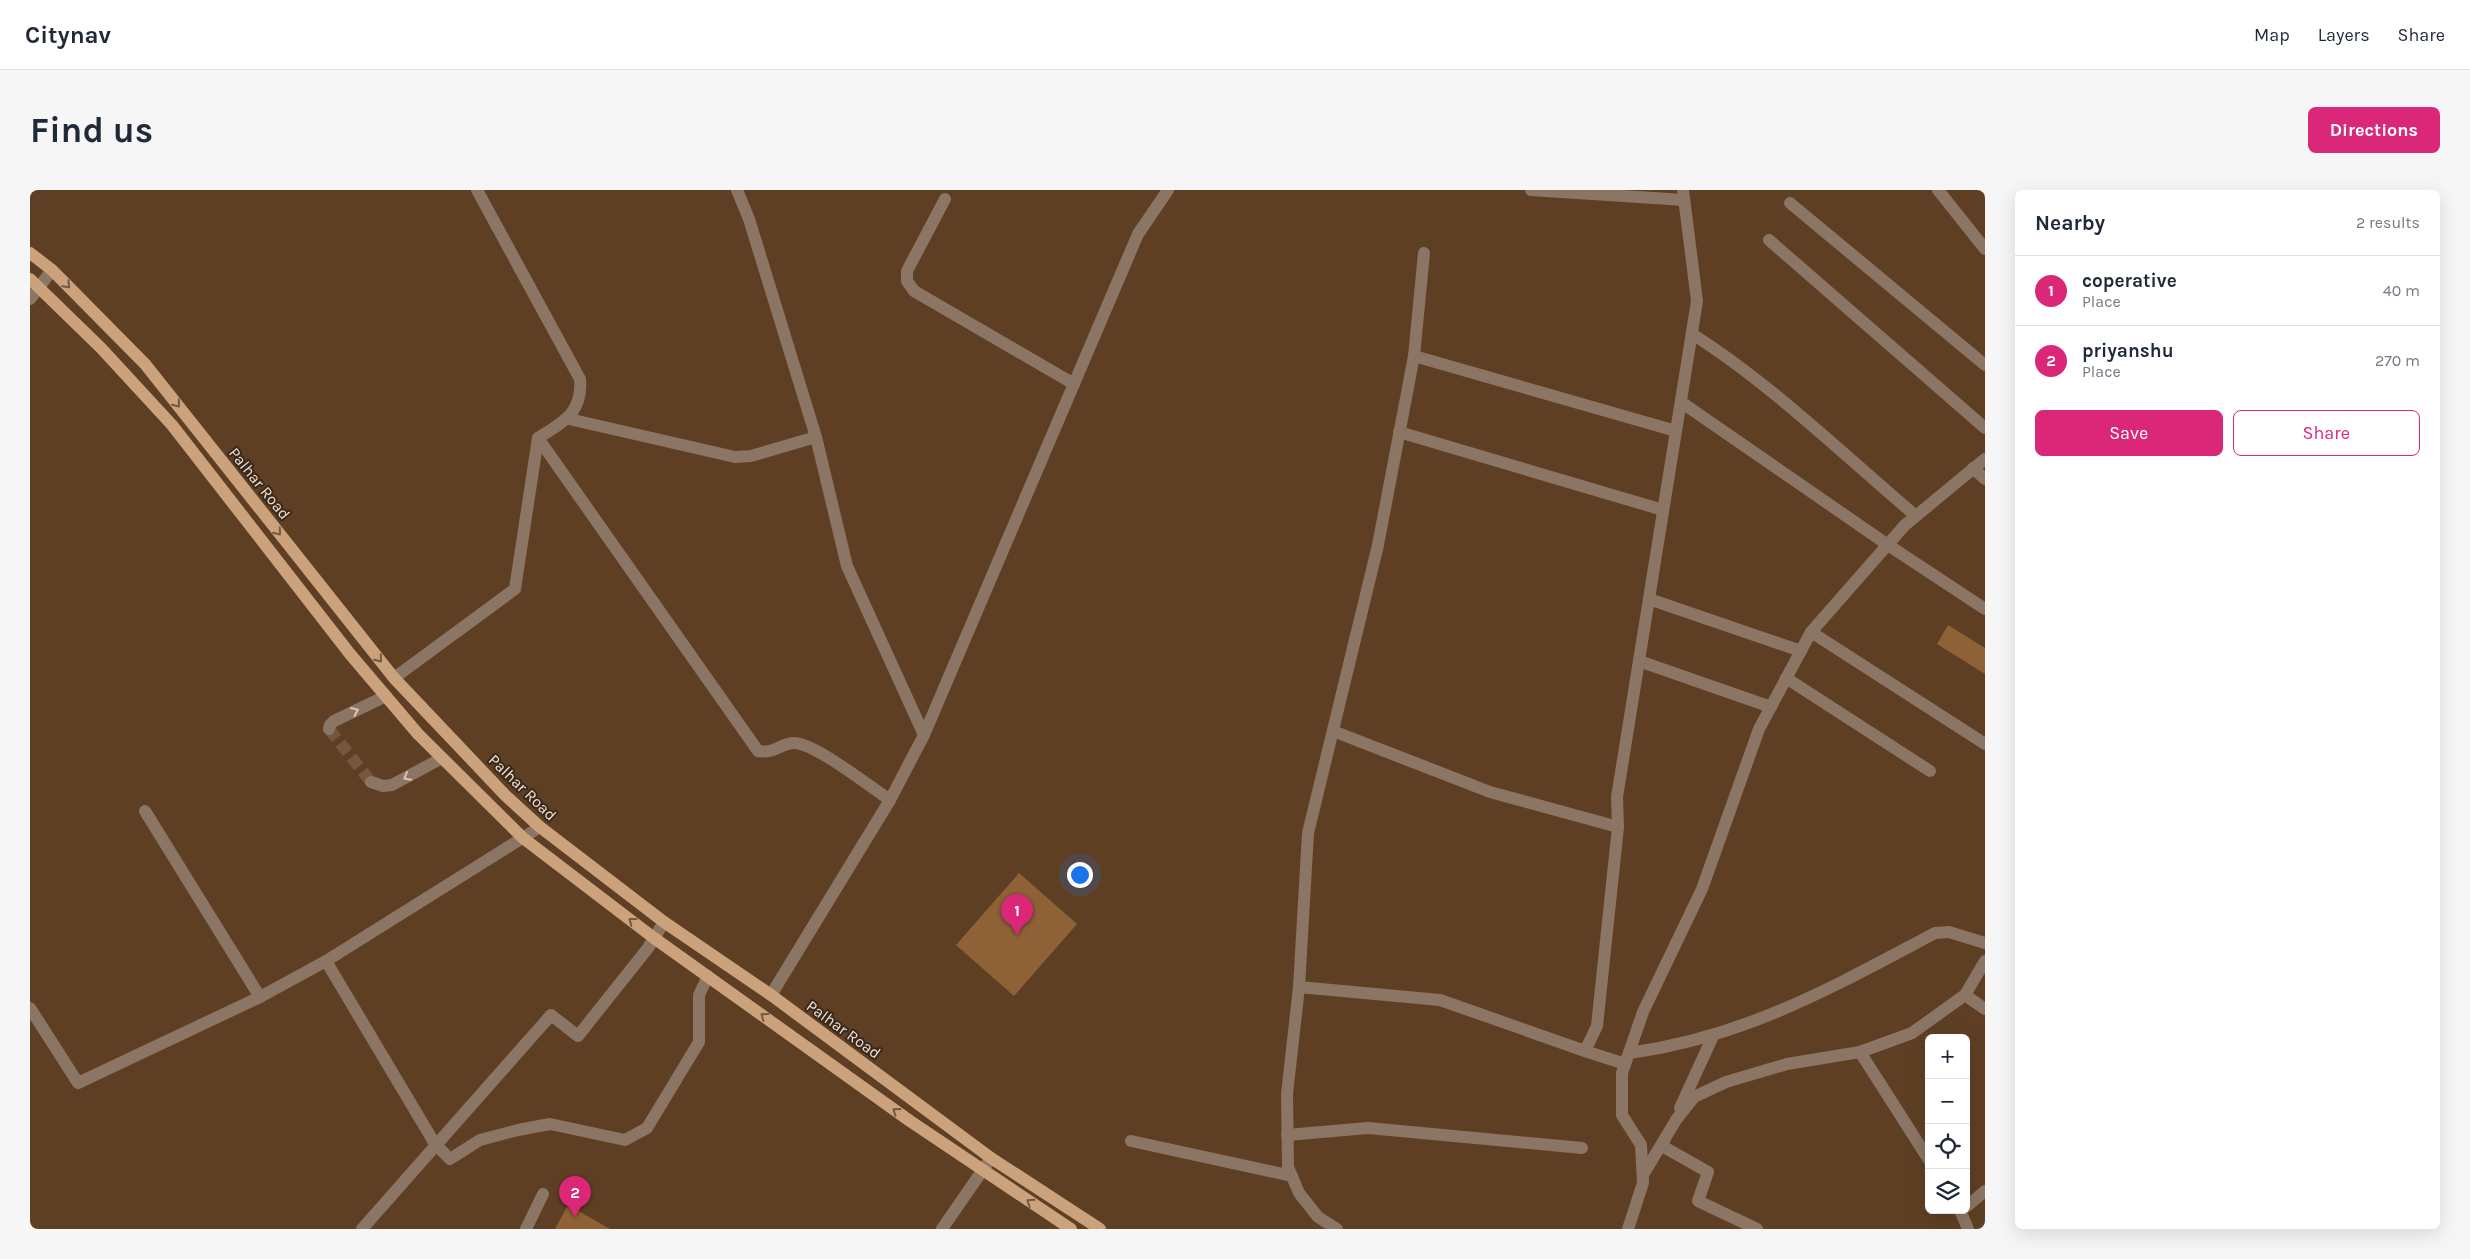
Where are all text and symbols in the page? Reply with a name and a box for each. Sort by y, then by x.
text: Citynav [25,21,111,49]
text: Map [2254,24,2290,46]
text: Layers [2318,24,2370,46]
text: Share [2398,24,2445,46]
button: Directions [2308,107,2440,153]
text: Find us [30,110,153,151]
text: Nearby [2035,211,2105,235]
text: 2 results [2356,213,2420,232]
text: coperative [2082,270,2177,292]
one-way arrow [61,279,70,288]
text: 1 [2048,281,2054,300]
text: 40 m [2383,281,2420,300]
text: Place [2082,292,2121,311]
text: priyanshu [2082,340,2174,362]
text: 2 [2046,351,2056,370]
text: 270 m [2375,351,2420,370]
text: Place [2082,362,2121,381]
one-way arrow [171,399,180,408]
button: Save [2035,410,2223,456]
button: Share [2233,410,2420,456]
street label: Palhar Road [225,444,294,523]
one-way arrow [272,526,281,535]
one-way arrow [374,653,383,662]
one-way arrow [350,706,359,717]
street label: Palhar Road [485,750,561,824]
one-way arrow [404,771,413,781]
your location [1067,862,1093,888]
pin: 1 [1001,894,1033,935]
one-way arrow [628,918,638,927]
street label: Palhar Road [803,996,884,1063]
one-way arrow [760,1013,770,1022]
map controls [1925,1034,1970,1214]
button: + [1925,1034,1970,1079]
button: − [1925,1079,1970,1124]
one-way arrow [893,1108,902,1116]
button: locate [1925,1124,1970,1169]
button: layers [1925,1169,1970,1214]
pin: 2 [559,1176,591,1217]
one-way arrow [1027,1199,1036,1208]

